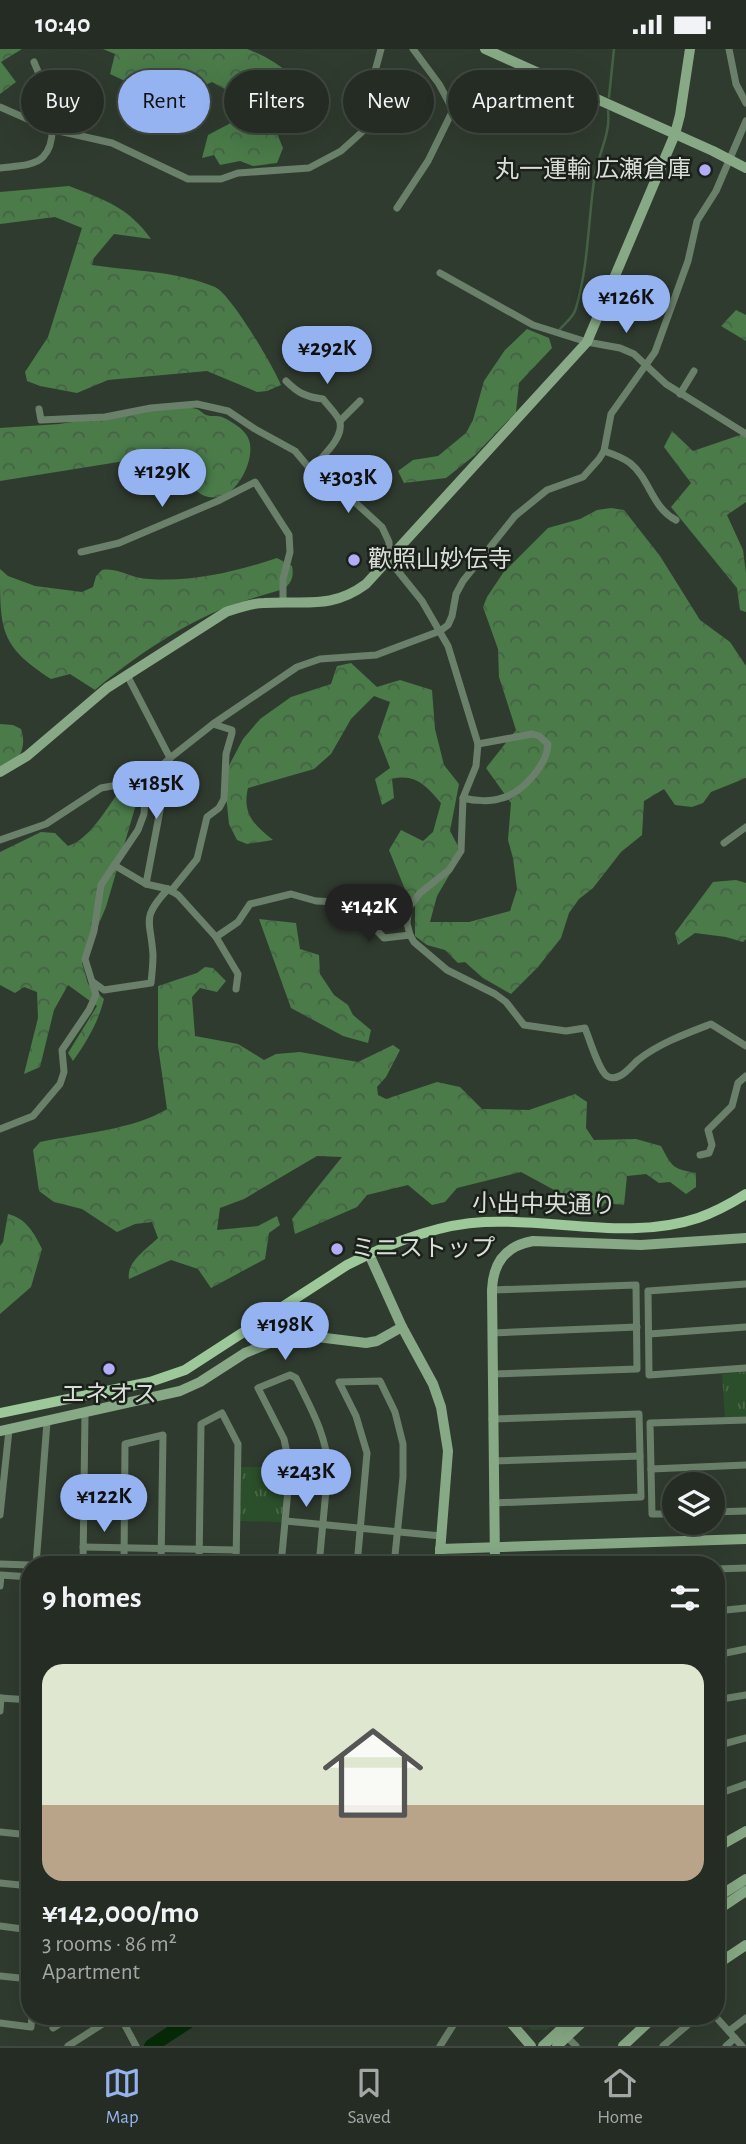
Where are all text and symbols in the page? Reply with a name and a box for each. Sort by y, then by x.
text: 10:40 [35,11,90,37]
chip: Buy [21,70,104,133]
chip: Rent [118,70,210,133]
chip: Filters [224,70,329,133]
chip: New [343,70,434,133]
chip: Apartment [448,70,598,133]
place label: 丸一運輸 広瀬倉庫 [495,156,691,182]
marker: 丸一運輸 広瀬倉庫 [697,162,713,178]
pin: ¥126K [577,275,675,335]
text: ¥126K [598,286,654,309]
pin: ¥292K [278,327,376,386]
text: ¥292K [298,337,356,360]
pin: ¥129K [113,449,211,509]
pin: ¥303K [299,455,397,515]
text: ¥129K [134,460,190,483]
text: ¥303K [319,466,377,489]
place label: 歡照山妙伝寺 [368,546,512,572]
marker: 歡照山妙伝寺 [346,552,362,568]
pin: ¥185K [107,761,205,821]
text: ¥185K [128,772,184,795]
pin: ¥142K [320,885,418,944]
text: ¥142K [341,895,397,918]
street label: 小出中央通り [472,1190,616,1218]
place label: ミニストップ [351,1236,495,1261]
marker: ミニストップ [329,1241,345,1257]
pin: ¥198K [236,1303,334,1362]
text: ¥198K [257,1313,313,1336]
marker: エネオス [101,1361,117,1377]
place label: エネオス [61,1382,157,1407]
pin: ¥243K [257,1449,355,1509]
text: ¥243K [277,1460,335,1483]
map controls [662,1472,725,1535]
button: layers [662,1472,725,1535]
pin: ¥122K [55,1475,153,1534]
text: ¥122K [76,1485,132,1508]
icon: filters [666,1579,704,1617]
text: 9 homes [42,1583,142,1613]
icon: home [310,1710,436,1836]
text: ¥142,000/mo [42,1898,199,1928]
text: 3 rooms · 86 m² [42,1933,177,1956]
text: Apartment [42,1961,140,1984]
tab: Map [103,2064,141,2129]
tab: Saved [347,2064,391,2129]
tab: Home [597,2064,643,2129]

